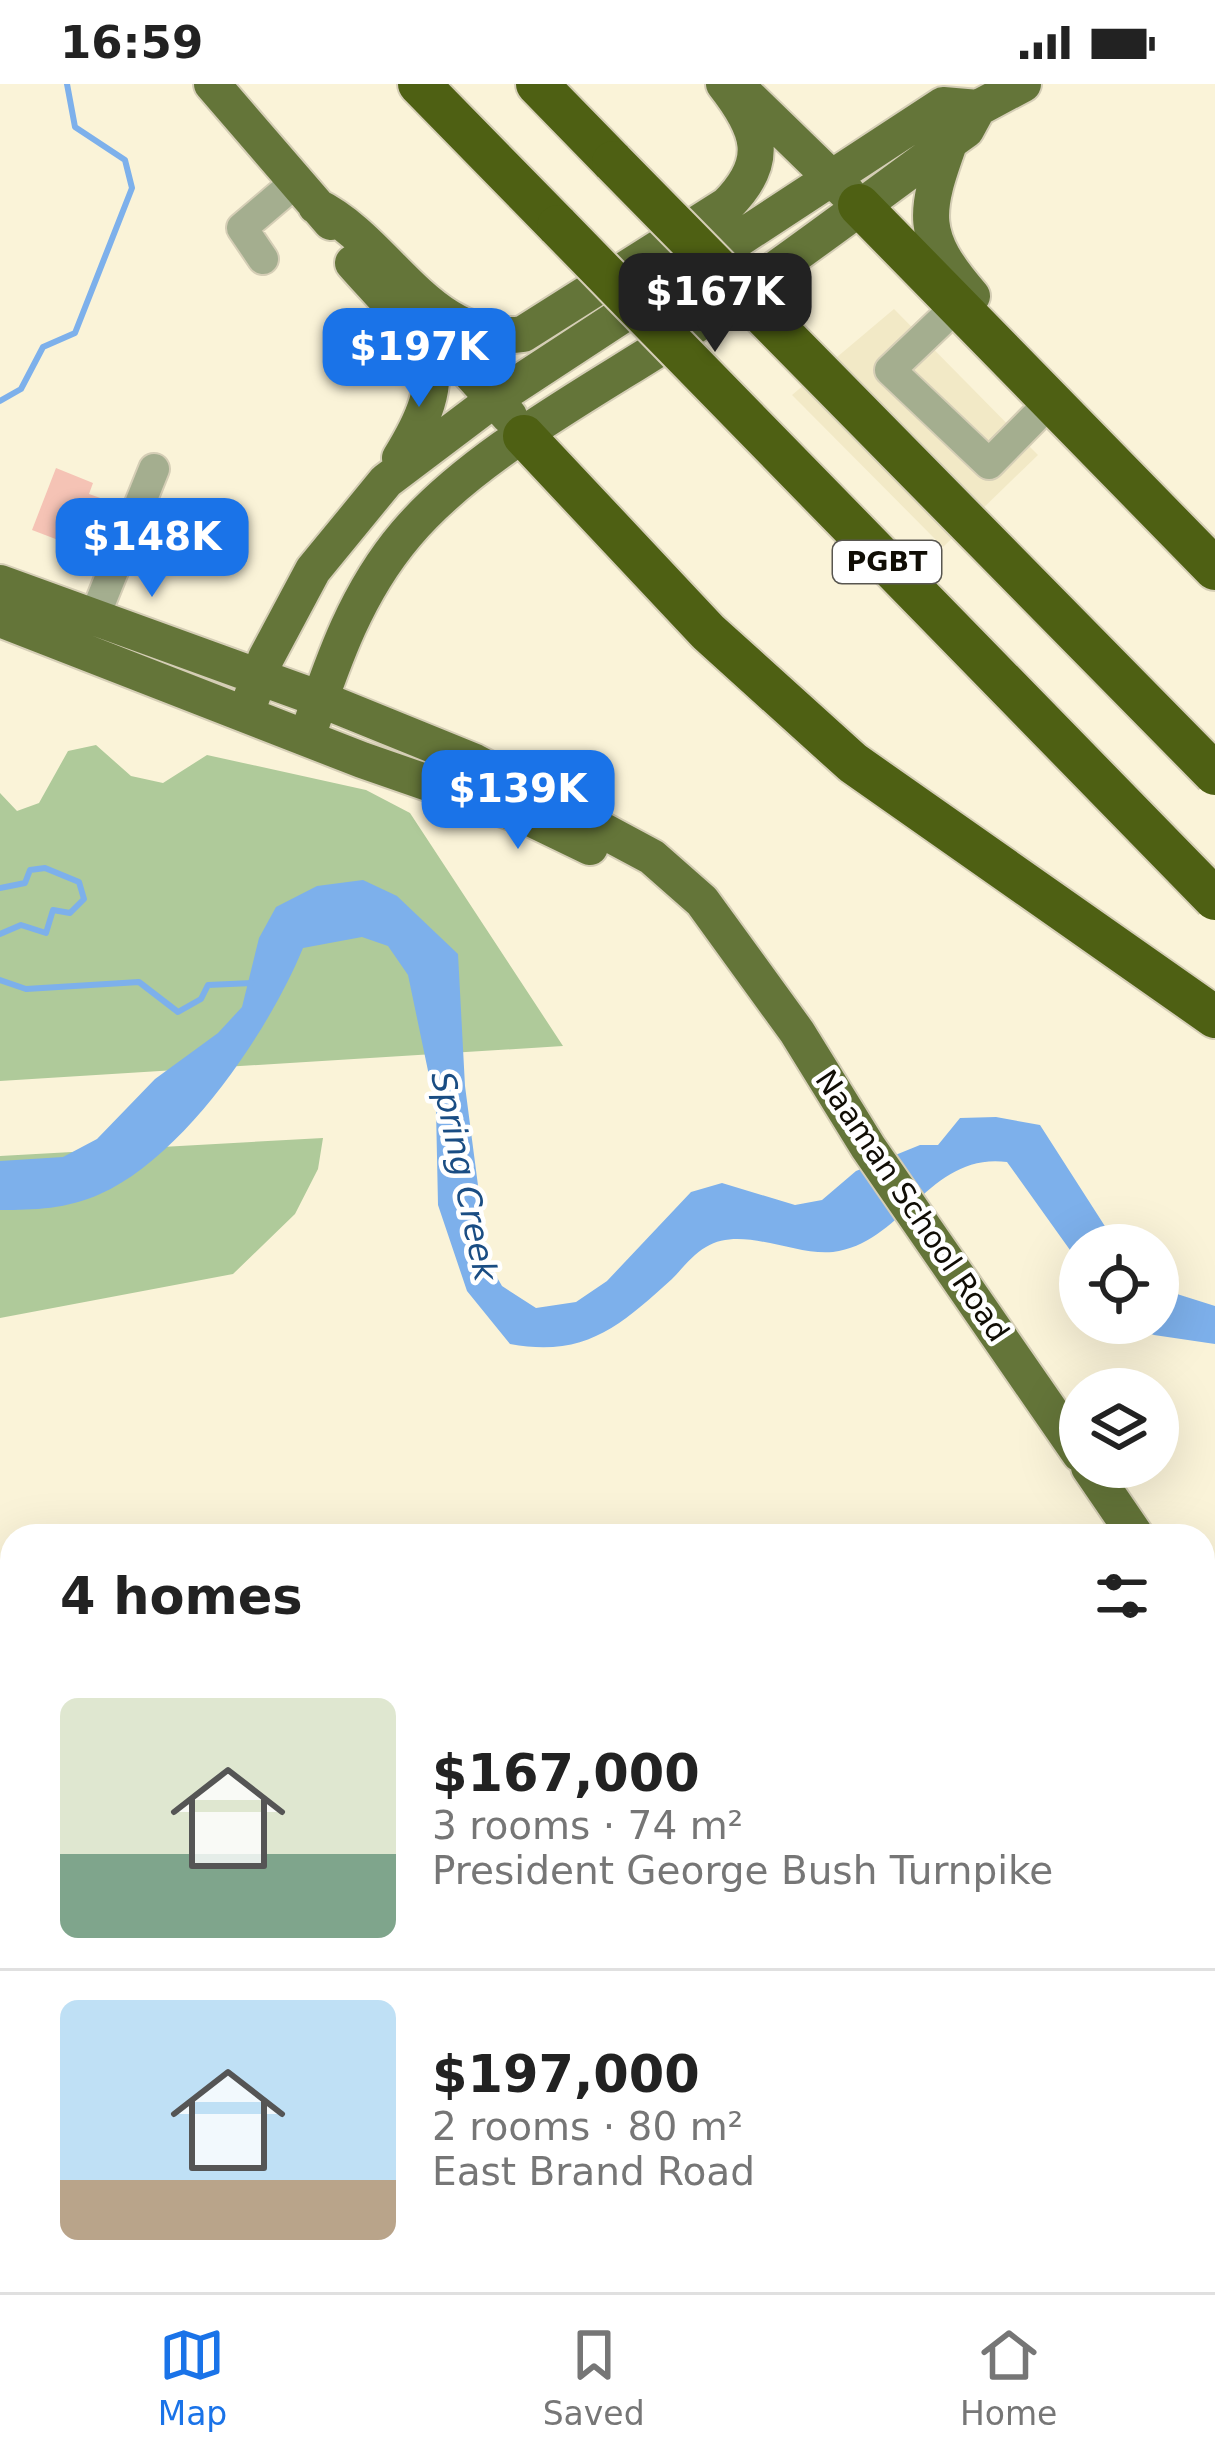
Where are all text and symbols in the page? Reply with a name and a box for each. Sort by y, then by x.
text: 16:59 [60,16,203,69]
pin: $167K [631,253,799,355]
text: $167K [646,269,784,314]
pin: $197K [335,308,503,410]
text: $197K [350,324,488,369]
pin: $148K [68,498,236,600]
text: $148K [83,514,221,559]
road number: PGBT [833,541,941,583]
pin: $139K [434,750,602,852]
text: $139K [449,766,587,811]
street label: Naaman School Road [808,1063,1016,1348]
water label: Spring Creek [423,1068,506,1286]
map controls [1059,1224,1179,1488]
button: locate [1059,1224,1179,1344]
button: layers [1059,1368,1179,1488]
icon: filters [1089,1563,1155,1629]
text: 4 homes [60,1567,303,1626]
text: $167,000 [432,1744,700,1803]
icon: home [156,1746,300,1890]
text: 3 rooms · 74 m² [432,1803,743,1848]
text: President George Bush Turnpike [432,1848,1053,1893]
text: $197,000 [432,2045,700,2104]
icon: home [156,2048,300,2192]
text: 2 rooms · 80 m² [432,2104,743,2149]
text: East Brand Road [432,2149,755,2194]
tab: Map [158,2322,227,2433]
tab: Saved [543,2322,645,2433]
tab: Home [960,2322,1057,2433]

